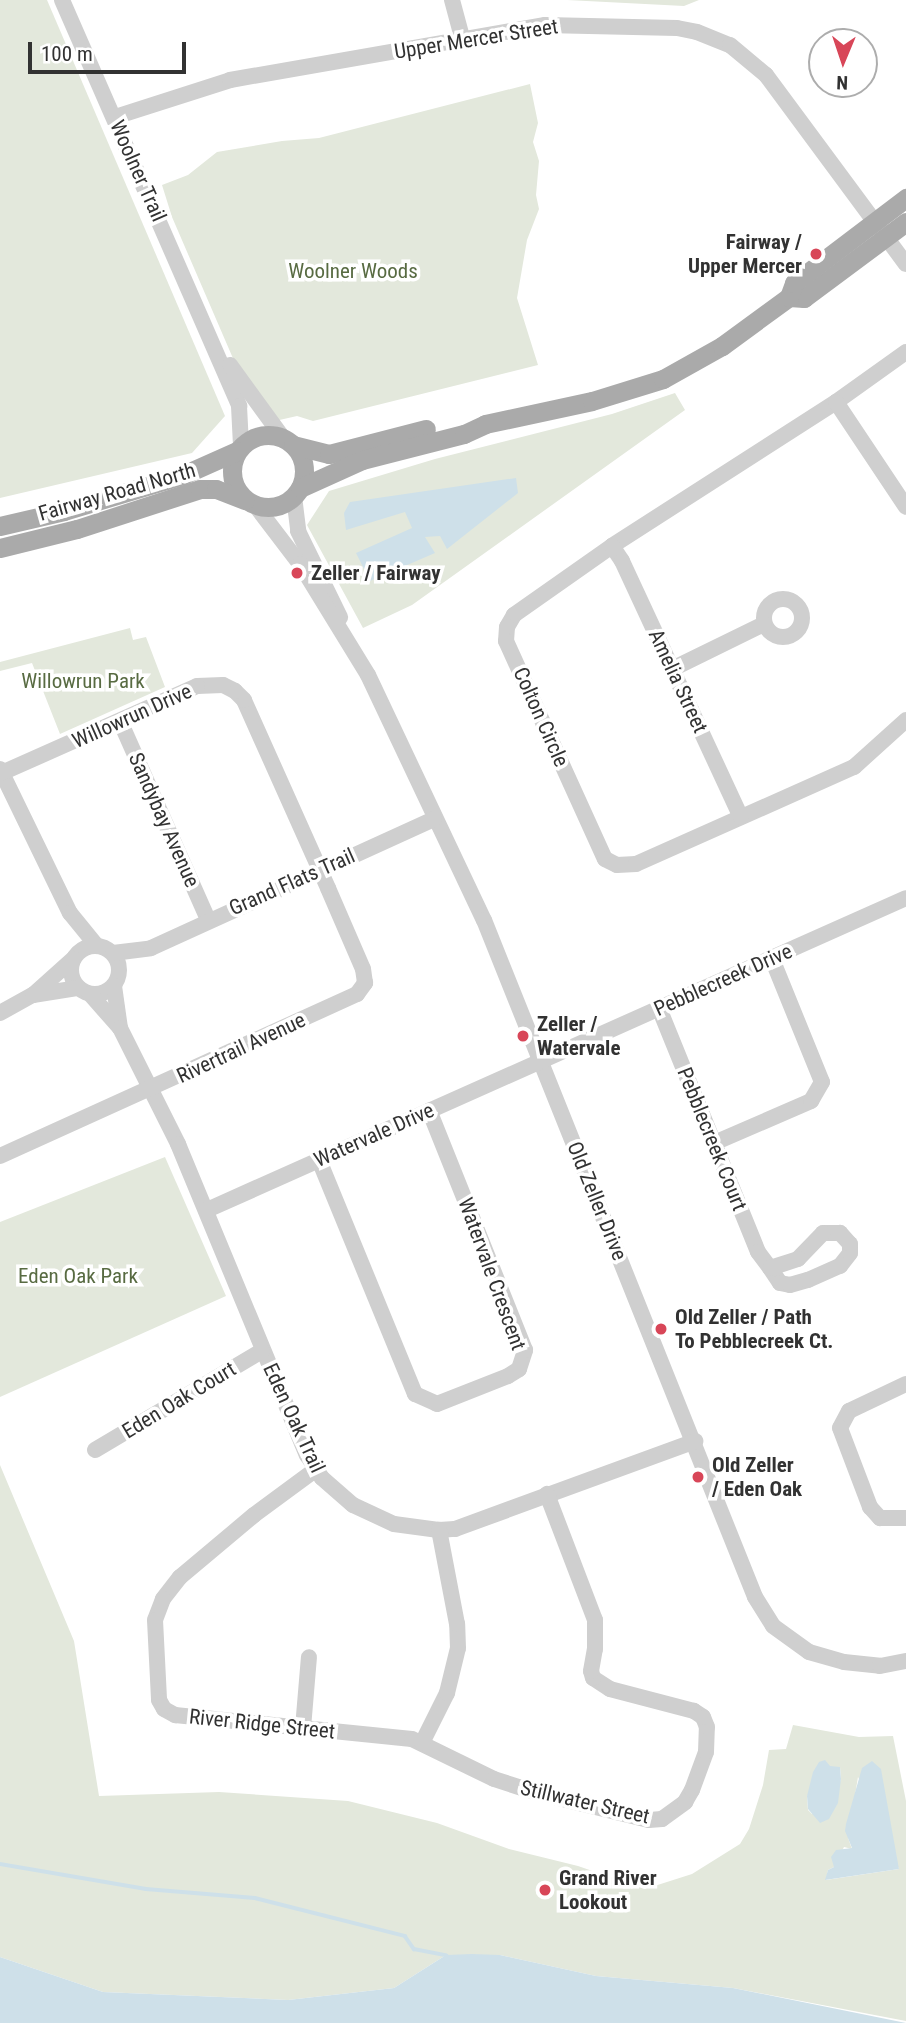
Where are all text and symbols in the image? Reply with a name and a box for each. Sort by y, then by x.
street label: Upper Mercer Street [392,14,560,64]
scale bar [32,28,189,72]
north arrow [808,28,878,98]
text: 100 m [41,42,93,66]
text: N [836,71,849,94]
street label: Woolner Trail [104,116,172,226]
place label: Fairway / Upper Mercer [688,229,802,279]
marker: Fairway / Upper Mercer [808,246,824,262]
park label: Woolner Woods [288,258,418,284]
street label: Fairway Road North [36,458,198,526]
place label: Zeller / Fairway [311,560,441,586]
marker: Zeller / Fairway [289,565,305,581]
street label: Amelia Street [643,625,713,737]
street label: Colton Circle [508,663,574,771]
park label: Willowrun Park [21,668,145,694]
street label: Willowrun Drive [68,678,196,754]
street label: Sandybay Avenue [123,749,205,891]
street label: Grand Flats Trail [225,843,359,921]
street label: Pebblecreek Drive [650,938,796,1022]
street label: Rivertrail Avenue [173,1007,309,1089]
place label: Zeller / Watervale [537,1011,620,1061]
marker: Zeller / Watervale [515,1028,531,1044]
street label: Pebblecreek Court [672,1064,752,1214]
street label: Watervale Drive [310,1097,438,1173]
street label: Old Zeller Drive [562,1138,632,1264]
street label: Watervale Crescent [453,1194,531,1354]
park label: Eden Oak Park [18,1263,138,1289]
place label: Old Zeller / Path To Pebblecreek Ct. [675,1304,833,1354]
marker: Old Zeller / Path To Pebblecreek Ct. [653,1321,669,1337]
street label: Eden Oak Court [118,1356,240,1444]
street label: Eden Oak Trail [258,1359,330,1477]
place label: Old Zeller / Eden Oak [712,1452,802,1502]
marker: Old Zeller / Eden Oak [690,1469,706,1485]
street label: River Ridge Street [188,1704,336,1744]
street label: Stillwater Street [518,1775,652,1829]
place label: Grand River Lookout [559,1865,657,1915]
marker: Grand River Lookout [537,1882,553,1898]

